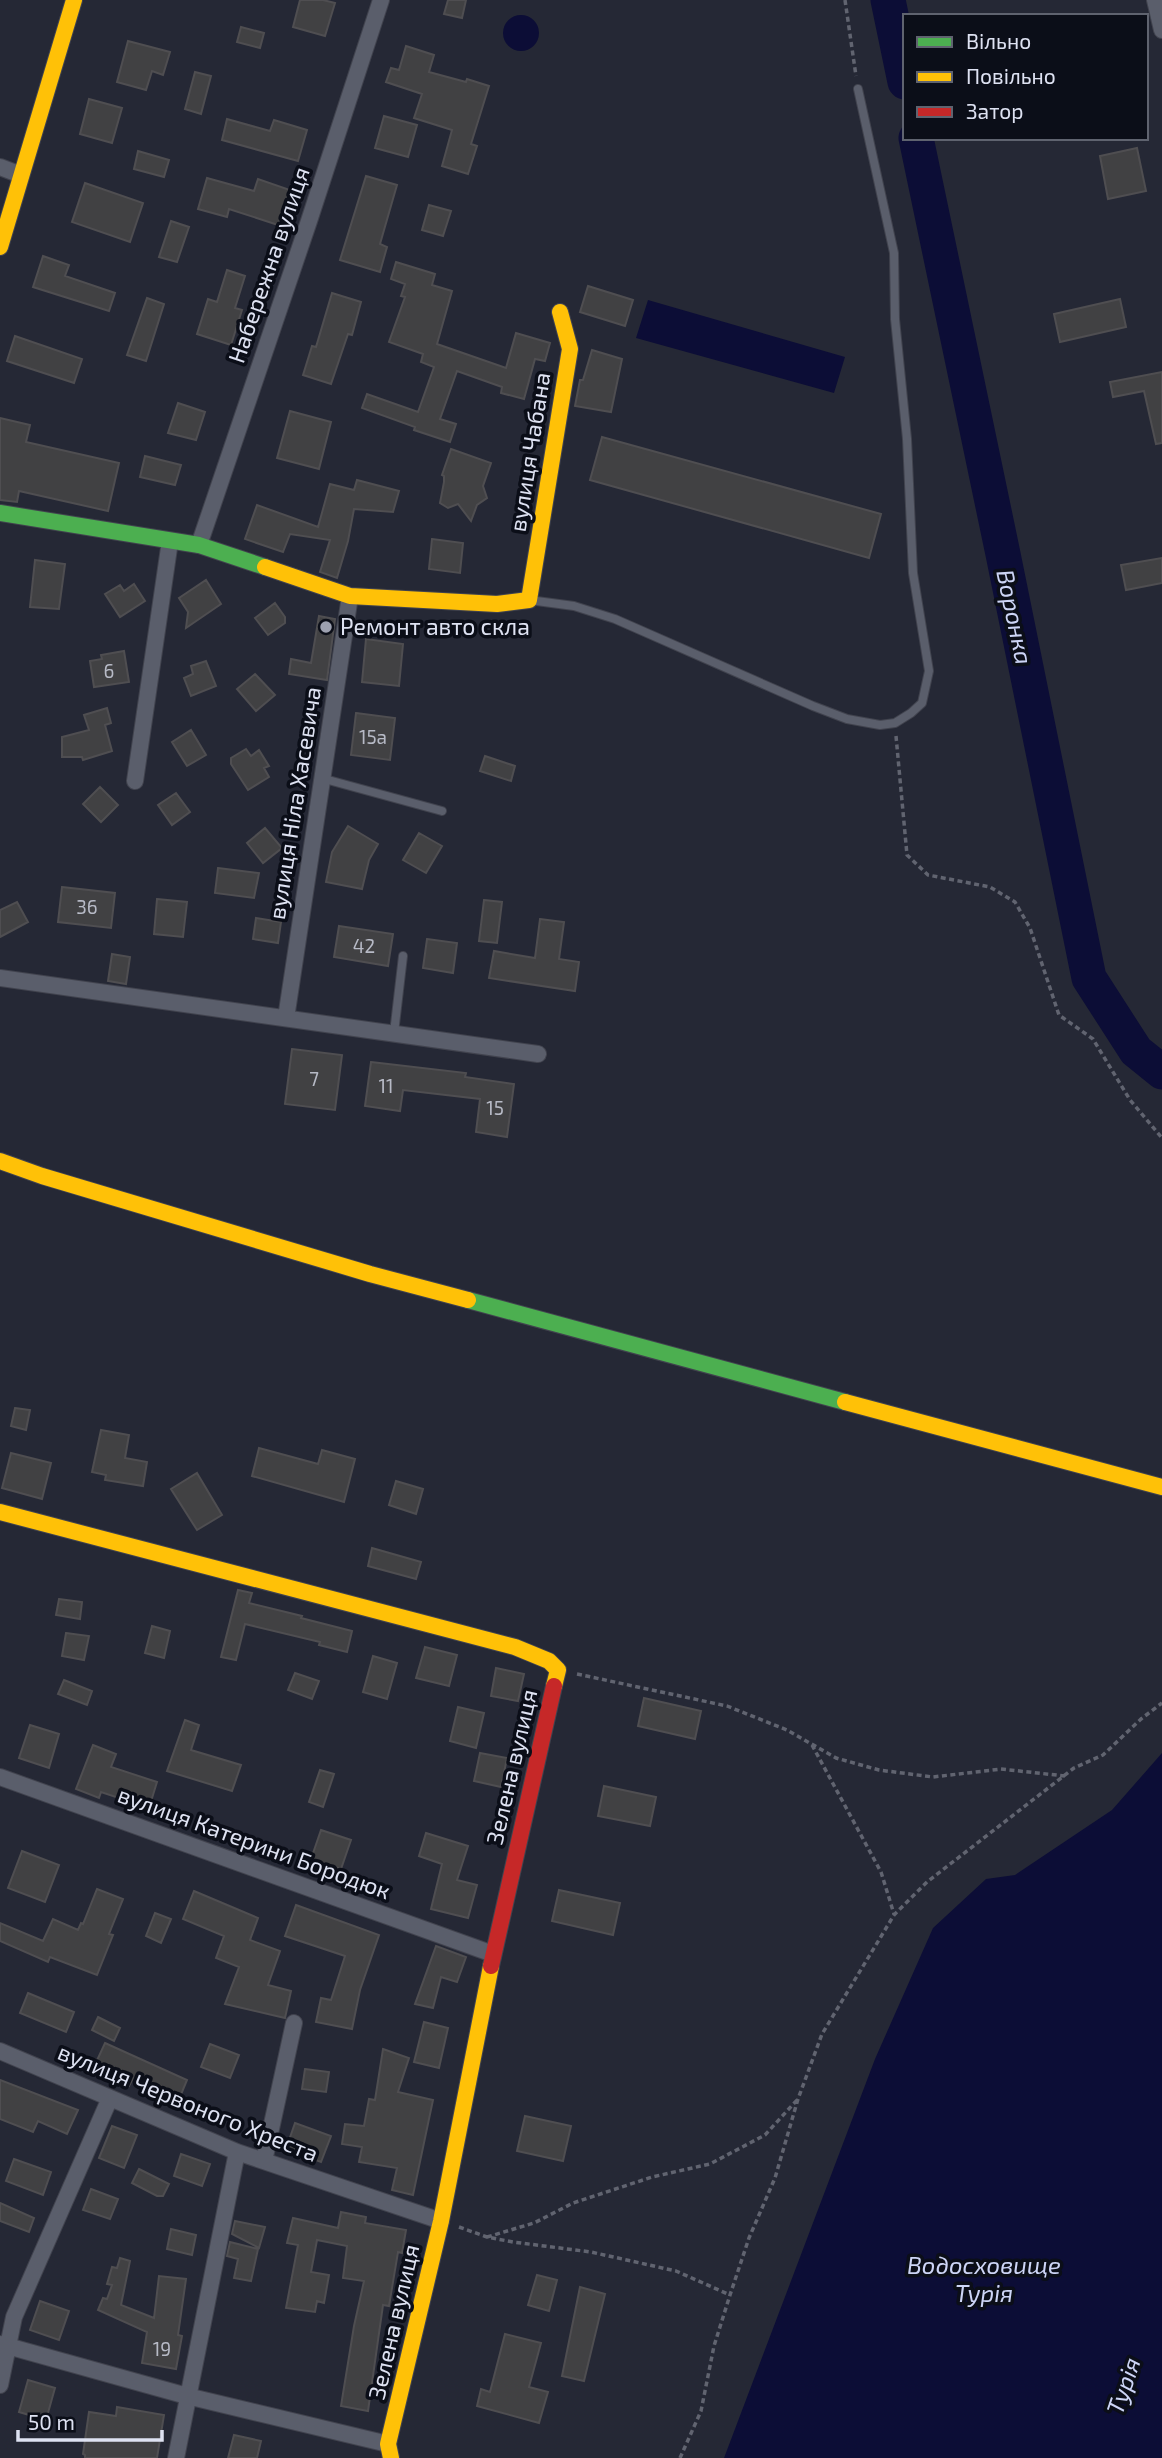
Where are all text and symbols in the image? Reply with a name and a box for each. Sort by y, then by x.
legend [903,14,1148,140]
text: Вільно [966,28,1031,53]
text: Повільно [966,63,1056,88]
text: Затор [966,98,1024,123]
street label: Набережна вулиця [221,163,316,367]
street label: вулиця Чабана [503,370,556,534]
water label: Воронка [991,567,1040,667]
place label: Ремонт авто скла [340,612,530,640]
marker: Ремонт авто скла [318,619,334,635]
house number: 6 [104,659,114,682]
street label: вулиця Ніла Хасевича [262,685,327,921]
house number: 15а [359,725,387,748]
house number: 36 [76,895,98,918]
house number: 42 [353,934,375,957]
house number: 7 [309,1067,319,1090]
house number: 11 [378,1074,394,1097]
house number: 15 [486,1096,504,1119]
street label: Зелена вулиця [480,1687,543,1847]
street label: вулиця Катерини Бородюк [114,1780,394,1905]
street label: вулиця Червоного Хреста [54,2037,323,2168]
street label: Зелена вулиця [362,2242,425,2402]
water label: Водосховище Турія [907,2250,1061,2307]
house number: 19 [153,2337,171,2360]
water label: Турія [1099,2353,1146,2418]
scale bar [18,2398,161,2442]
text: 50 m [28,2409,75,2434]

